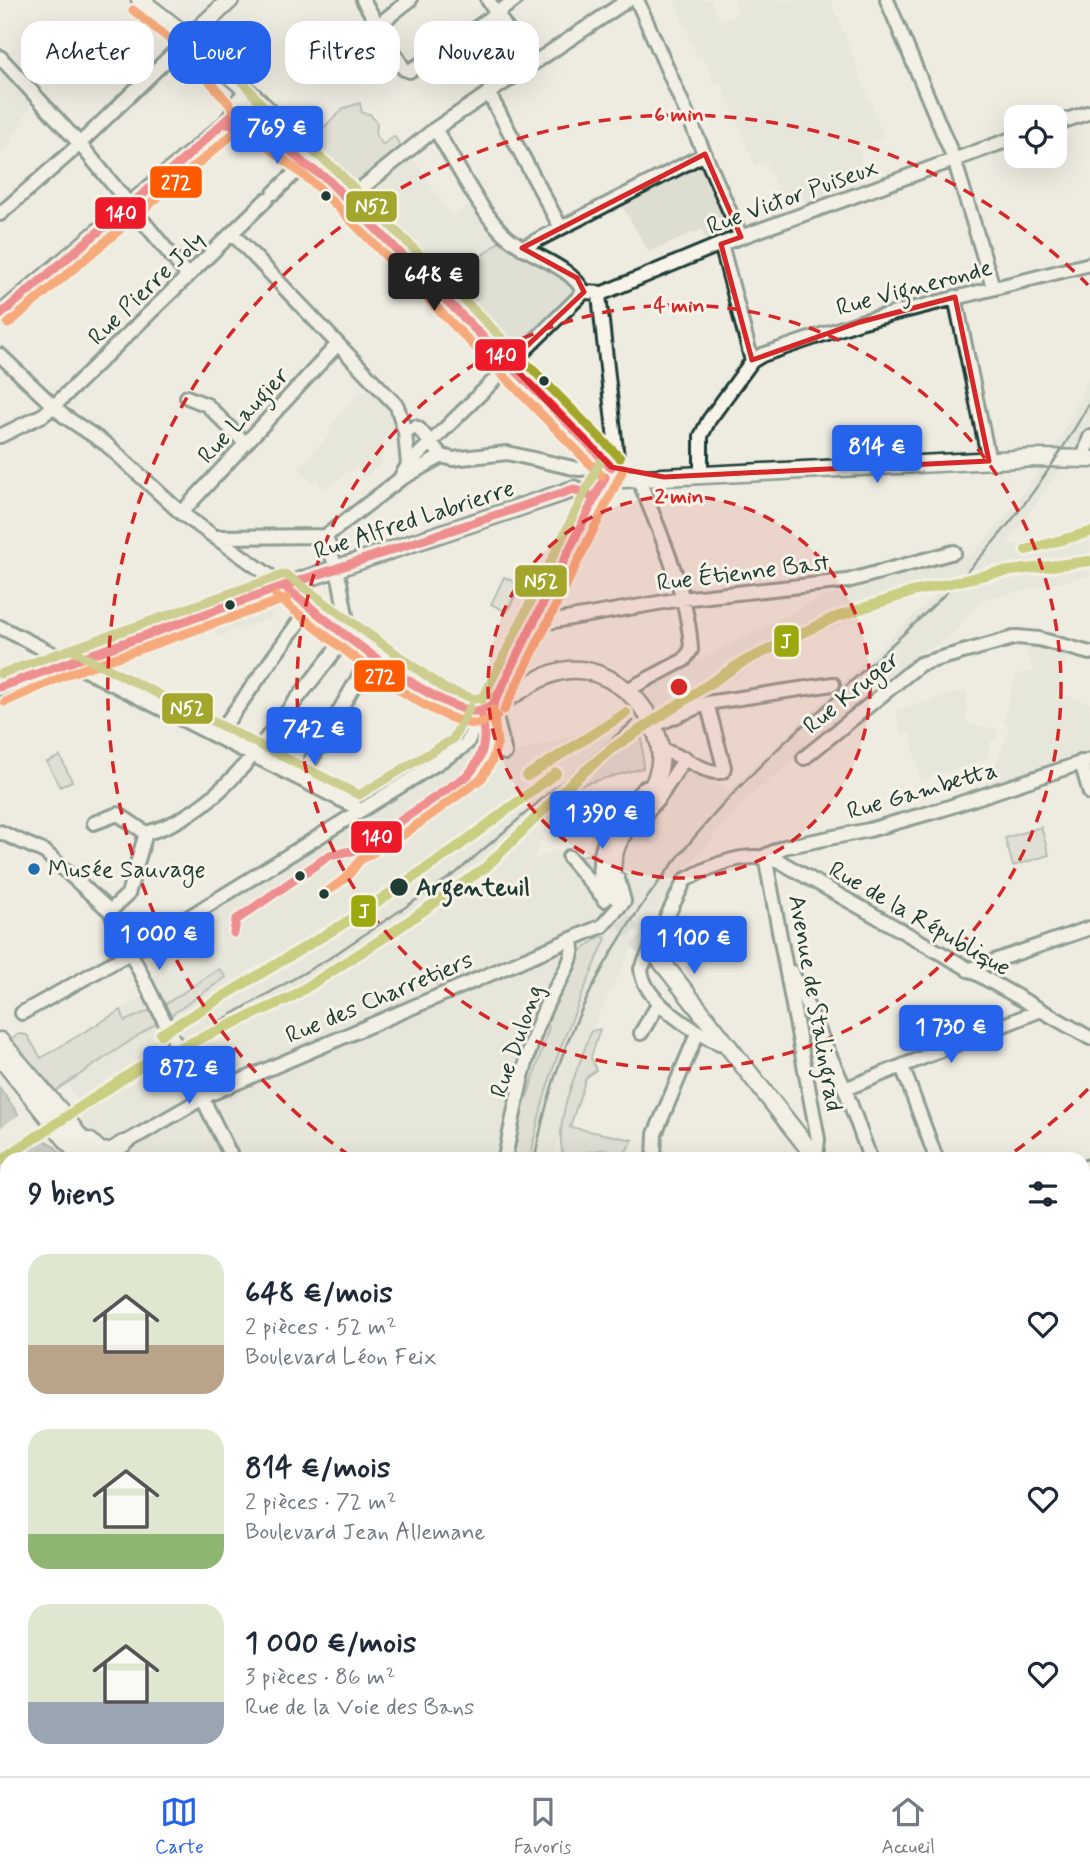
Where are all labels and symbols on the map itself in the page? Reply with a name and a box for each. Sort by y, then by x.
text: 6 min [654,101,704,129]
pin: 769 € [228,106,326,166]
street label: Rue Victor Puiseux [703,152,882,243]
line badge: 272 [149,165,203,199]
text: 272 [161,171,192,196]
unlabelled marker [319,189,333,203]
line badge: N52 [345,190,398,223]
text: N52 [355,195,389,220]
line badge: 140 [94,196,147,230]
text: 140 [105,202,137,227]
street label: Rue Pierre Joly [82,225,212,353]
street label: Rue Vigneronde [833,253,997,327]
pin: 648 € [385,254,483,313]
text: 4 min [653,292,705,320]
line badge: 140 [474,338,527,372]
text: 140 [485,344,517,369]
street label: Rue Laugier [191,360,300,473]
unlabelled marker [537,374,551,388]
pin: 814 € [828,426,926,485]
street label: Rue Alfred Labrierre [310,473,519,567]
text: 2 min [654,483,704,511]
street label: Rue Étienne Bast [655,545,832,599]
line badge: N52 [514,564,568,598]
text: N52 [524,570,558,595]
unlabelled marker [223,598,237,612]
line badge: J [773,624,800,658]
text: J [780,630,792,655]
street label: Rue Kruger [797,645,908,743]
line badge: 272 [353,659,406,693]
text: 272 [365,665,396,690]
centre of rings [667,675,691,699]
line badge: N52 [161,692,214,725]
text: N52 [170,697,204,722]
pin: 742 € [265,708,363,767]
street label: Rue Gambetta [844,755,1001,828]
pin: 1 390 € [537,792,667,851]
line badge: 140 [350,820,403,854]
text: 140 [361,826,393,851]
place label: Musée Sauvage [48,855,205,888]
street label: Rue de la République [823,855,1016,984]
marker: Musée Sauvage [26,861,42,877]
unlabelled marker [293,869,307,883]
place label: Argenteuil [416,873,530,907]
marker: Argenteuil [388,876,410,898]
unlabelled marker [317,887,331,901]
street label: Avenue de Stalingrad [777,893,849,1114]
line badge: J [350,894,377,928]
text: J [358,900,370,925]
pin: 1 000 € [94,912,224,972]
pin: 1 100 € [629,916,759,976]
street label: Rue des Charretiers [281,945,478,1052]
street label: Rue Dulong [484,981,551,1102]
pin: 1 730 € [886,1006,1016,1065]
pin: 872 € [140,1046,238,1106]

